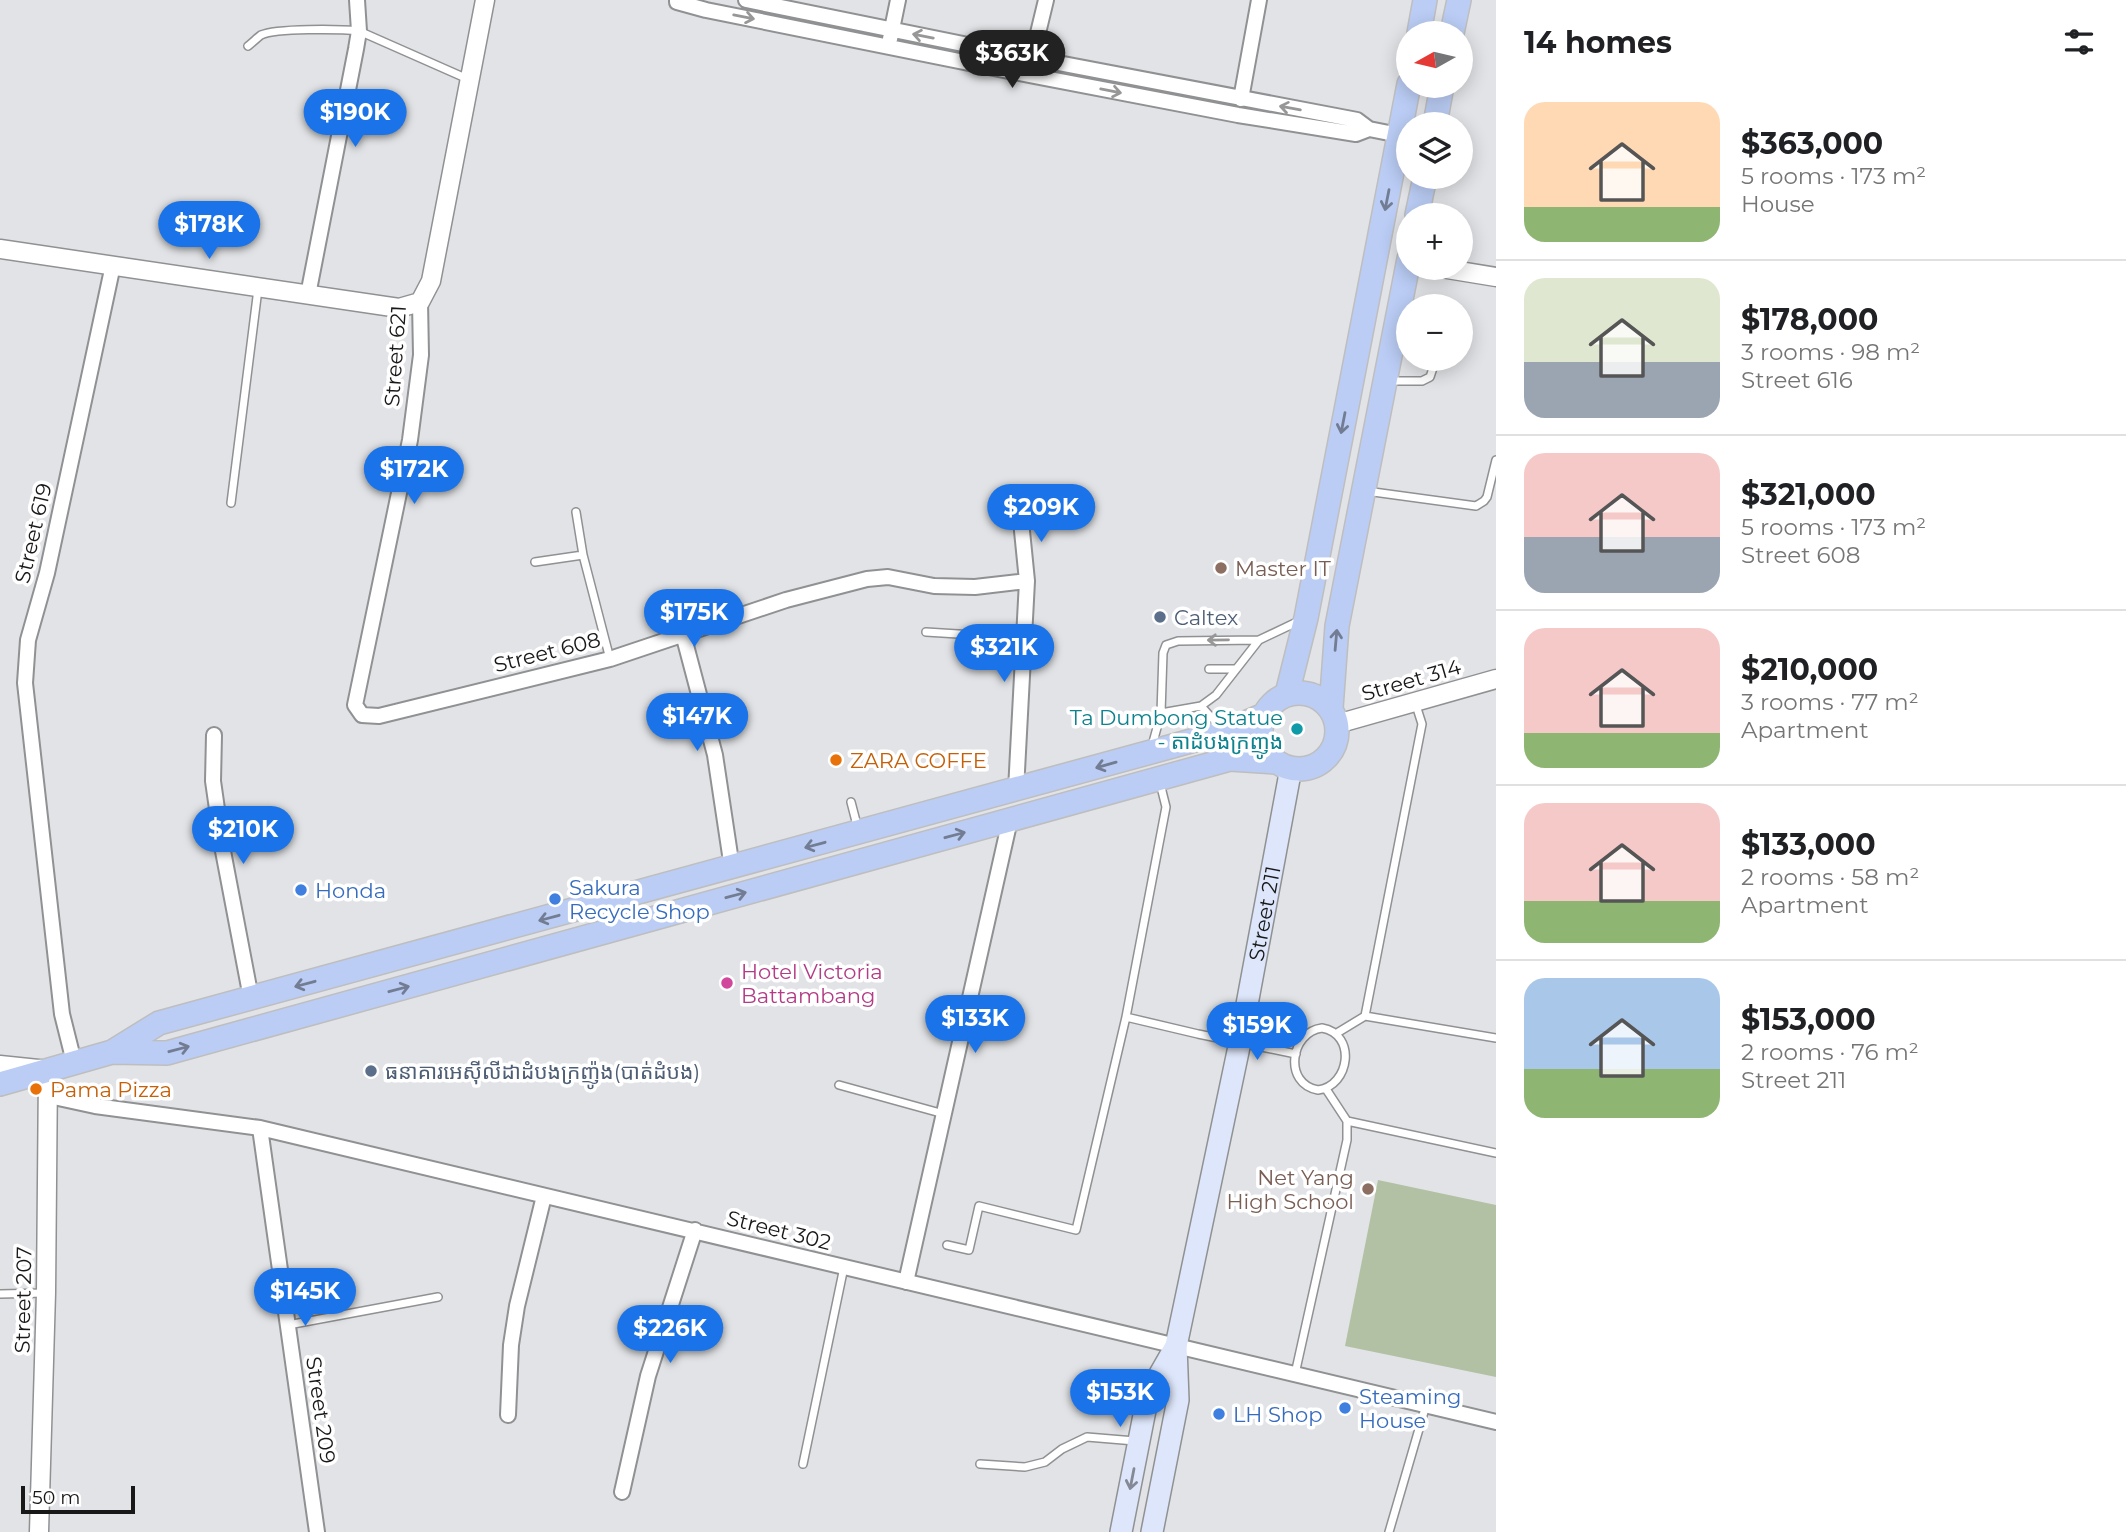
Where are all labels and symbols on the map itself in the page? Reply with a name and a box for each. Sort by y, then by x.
one-way arrow [732,11,755,24]
north arrow [1396,21,1474,98]
one-way arrow [912,29,935,43]
pin: $363K [963,31,1061,90]
one-way arrow [1099,85,1122,98]
pin: $190K [306,90,404,149]
one-way arrow [1279,100,1302,114]
one-way arrow [1379,188,1393,211]
pin: $178K [160,202,258,261]
street label: Street 621 [379,305,411,407]
one-way arrow [1336,411,1350,434]
pin: $172K [365,447,463,506]
street label: Street 619 [9,480,57,586]
pin: $209K [992,484,1090,544]
place label: Master IT [1235,556,1331,581]
marker: Master IT [1213,560,1229,576]
pin: $175K [645,590,743,649]
place label: Caltex [1174,605,1238,630]
marker: Caltex [1152,609,1168,625]
pin: $321K [955,624,1053,684]
street label: Street 608 [491,627,603,677]
one-way arrow [1330,629,1343,652]
one-way arrow [1207,633,1230,647]
street label: Street 314 [1358,654,1464,706]
pin: $147K [648,694,746,753]
place label: Ta Dumbong Statue - តាដំបងក្រញូង [1070,705,1283,760]
marker: Ta Dumbong Statue - តាដំបងក្រញូង [1289,721,1305,737]
place label: ZARA COFFE [850,748,987,773]
marker: ZARA COFFE [828,752,844,768]
one-way arrow [1095,759,1117,772]
pin: $210K [194,806,292,866]
one-way arrow [944,827,966,840]
one-way arrow [805,839,827,852]
street label: Street 211 [1243,864,1285,963]
place label: Sakura Recycle Shop [569,875,710,924]
place label: Honda [315,878,386,903]
marker: Honda [293,882,309,898]
one-way arrow [725,888,747,901]
marker: Sakura Recycle Shop [547,891,563,907]
one-way arrow [538,912,561,925]
place label: Hotel Victoria Battambang [741,959,883,1008]
marker: Hotel Victoria Battambang [719,975,735,991]
one-way arrow [295,978,317,991]
one-way arrow [387,982,409,995]
pin: $133K [926,996,1024,1055]
pin: $159K [1208,1002,1306,1062]
one-way arrow [168,1042,190,1055]
place label: ធនាគារអេស៊ីលីដាដំបងក្រញ៉ូង(បាត់ដំបង) [385,1059,700,1090]
marker: ធនាគារអេស៊ីលីដាដំបងក្រញ៉ូង(បាត់ដំបង) [363,1063,379,1079]
place label: Pama Pizza [50,1077,172,1102]
marker: Pama Pizza [28,1081,44,1097]
place label: Net Yang High School [1226,1165,1354,1214]
marker: Net Yang High School [1360,1181,1376,1197]
street label: Street 302 [724,1205,834,1255]
street label: Street 207 [10,1246,36,1354]
pin: $145K [256,1268,354,1328]
pin: $226K [621,1306,719,1365]
street label: Street 209 [301,1355,341,1465]
pin: $153K [1071,1370,1169,1429]
place label: Steaming House [1359,1384,1461,1433]
marker: Steaming House [1337,1400,1353,1416]
place label: LH Shop [1233,1402,1322,1427]
marker: LH Shop [1211,1406,1227,1422]
one-way arrow [1124,1467,1138,1490]
scale bar [21,1483,135,1515]

